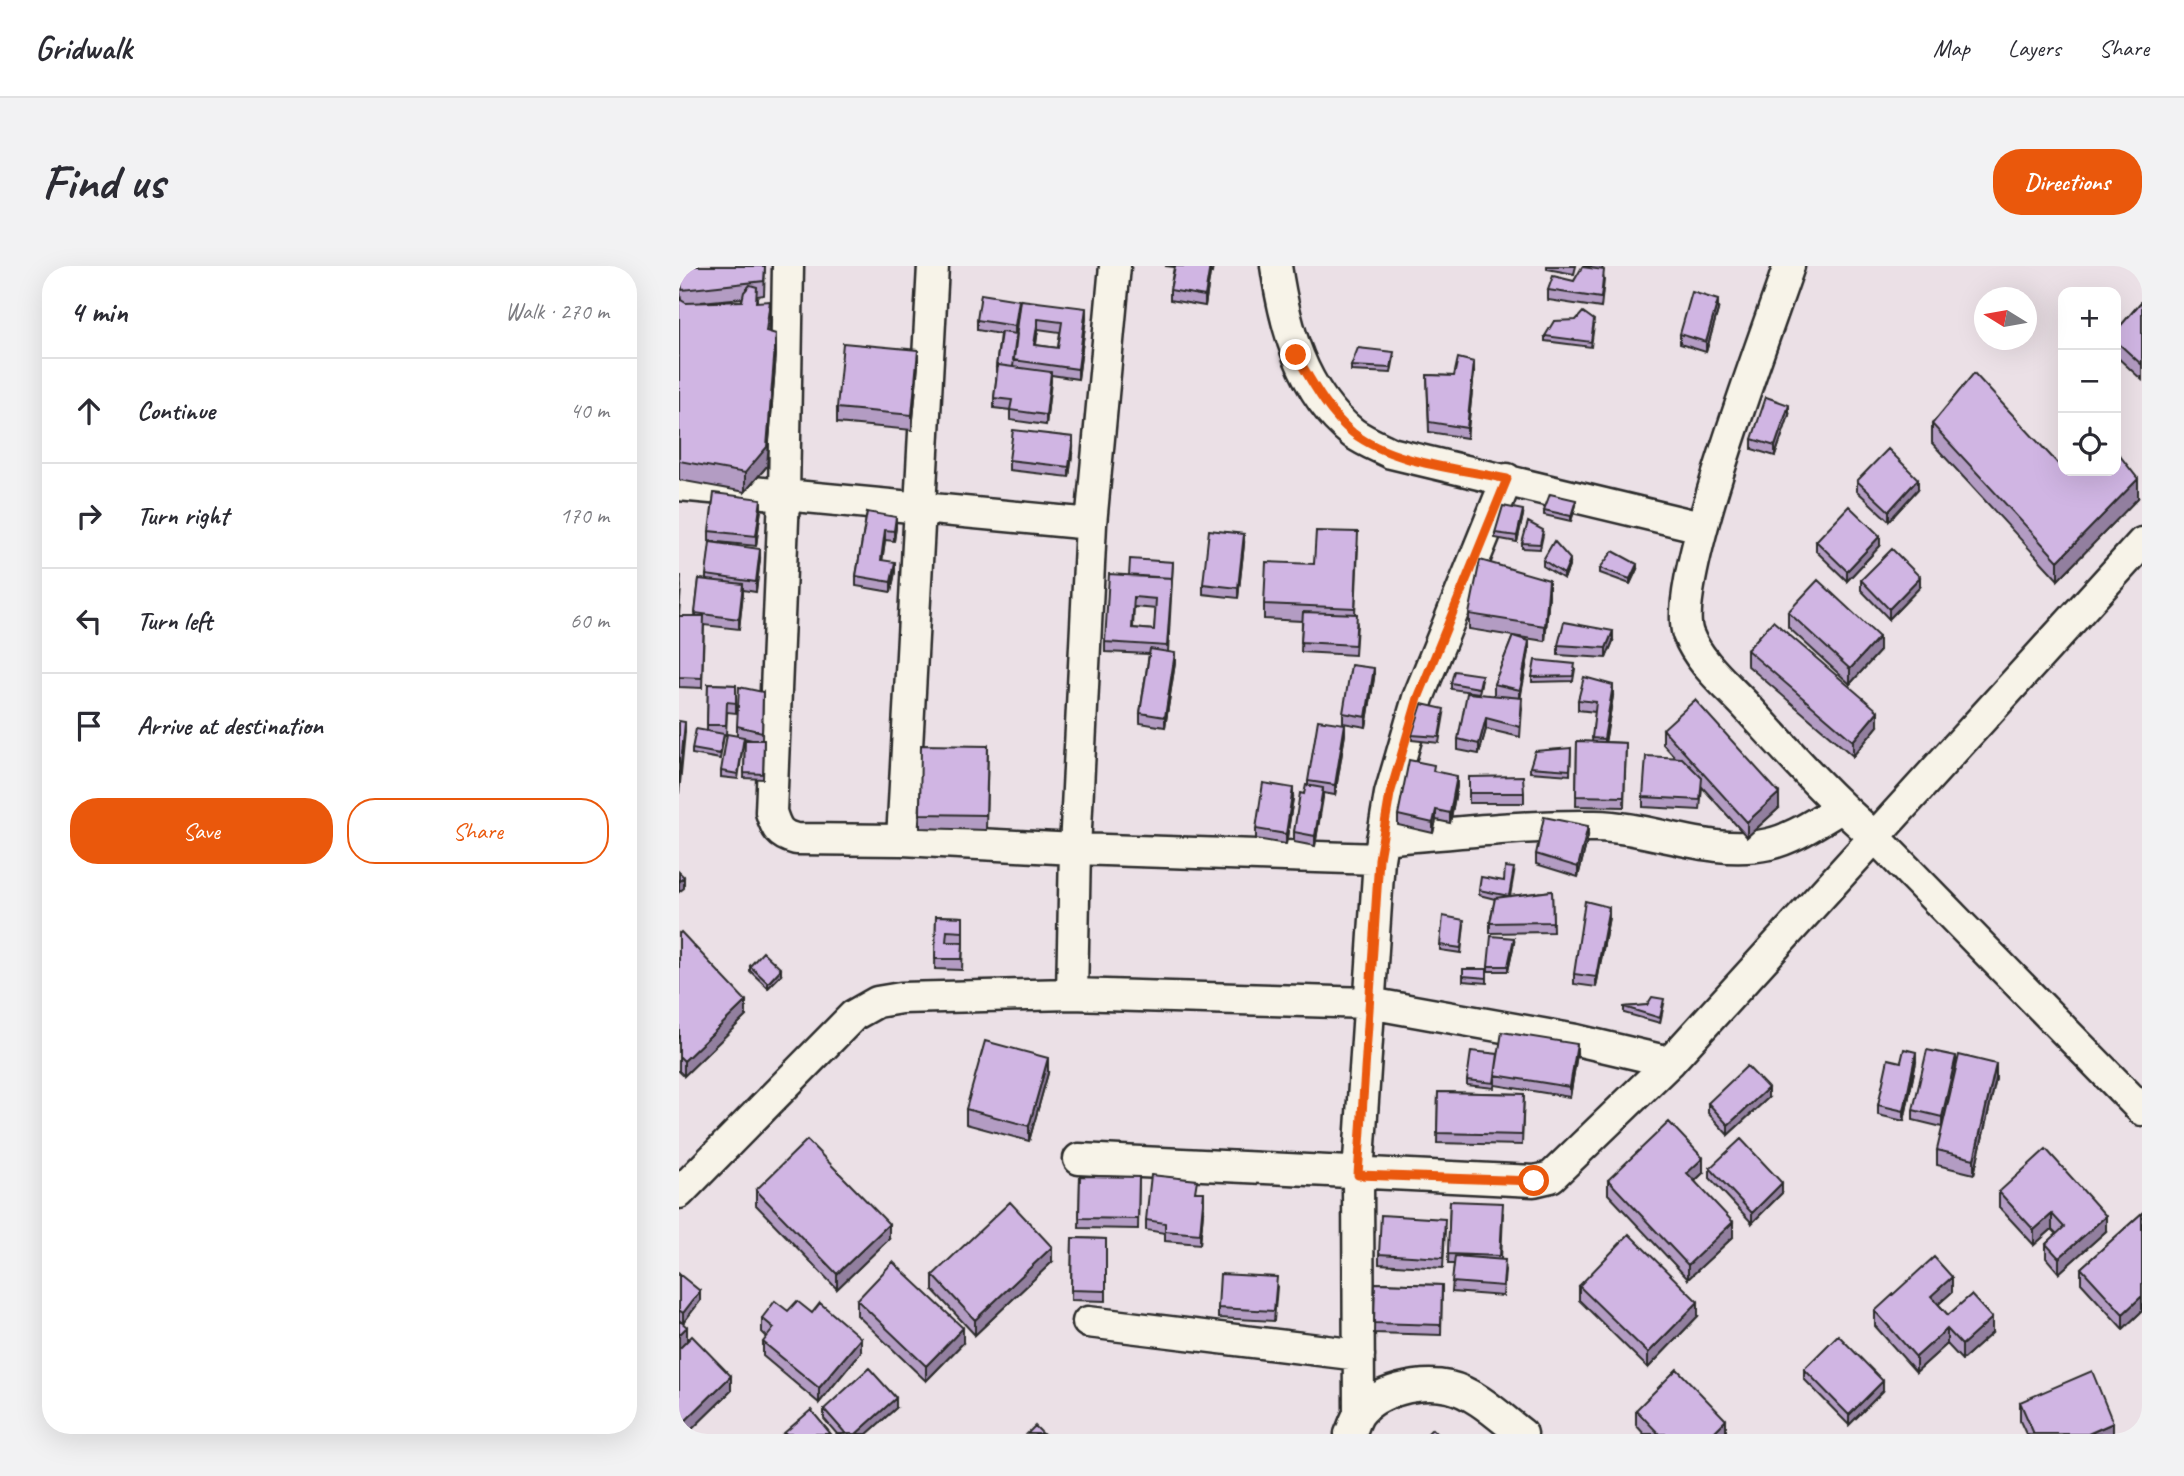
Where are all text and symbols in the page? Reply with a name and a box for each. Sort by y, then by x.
text: Gridwalk [35,27,132,69]
text: Map [1933,33,1970,63]
text: Layers [2008,33,2061,63]
text: Share [2099,33,2149,63]
button: Directions [1993,149,2142,215]
text: Find us [42,151,164,213]
north arrow [1974,287,2037,350]
map controls [2058,287,2121,476]
button: + [2058,287,2121,350]
text: 4 min [70,293,127,331]
text: Walk · 270 m [505,297,609,326]
route end [1280,339,1311,370]
button: − [2058,350,2121,413]
icon: ahead [70,392,108,430]
text: Continue [137,394,215,427]
text: 40 m [570,396,609,425]
button: locate [2058,413,2121,476]
icon: right [70,497,108,535]
text: Turn right [137,499,228,532]
text: 170 m [560,501,609,530]
icon: left [70,602,108,640]
text: Turn left [137,604,212,637]
text: 60 m [570,606,609,635]
icon: arrive [70,707,108,745]
text: Arrive at destination [137,709,323,742]
button: Save [70,798,333,864]
button: Share [347,798,609,864]
route start [1518,1165,1549,1196]

